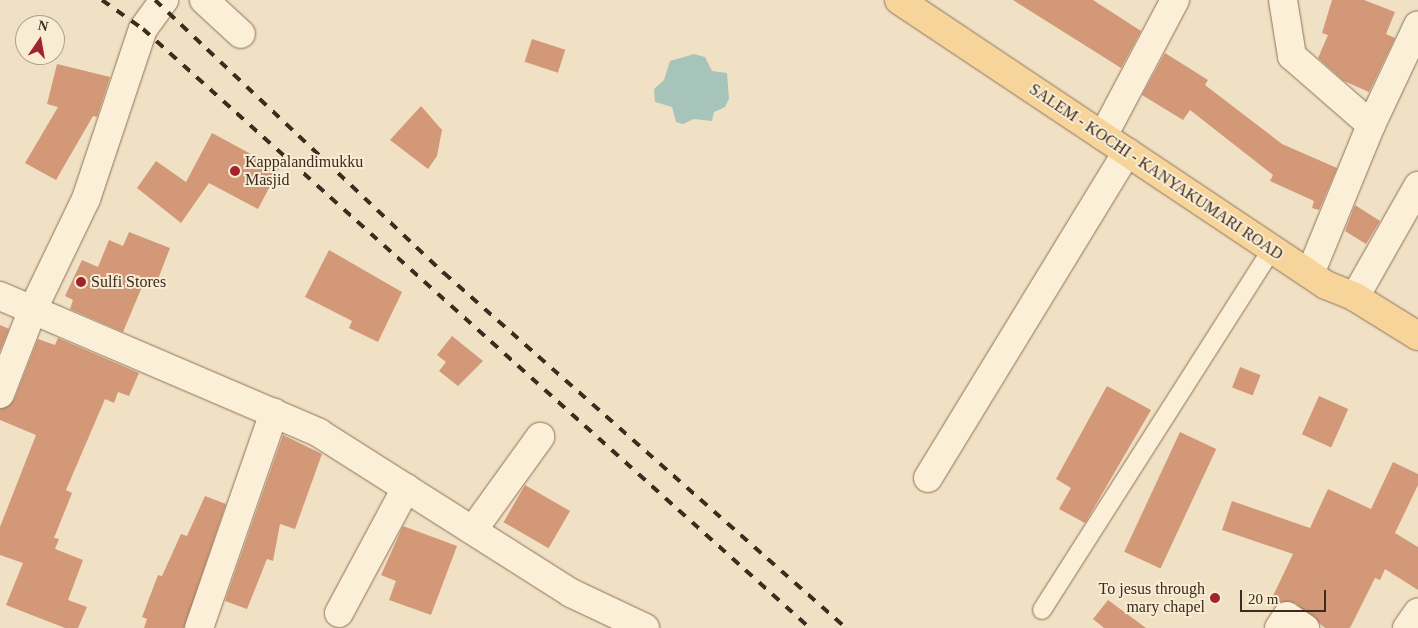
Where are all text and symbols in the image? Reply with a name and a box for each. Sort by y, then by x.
north arrow [15,15,65,65]
text: N [37,17,50,34]
street label: SALEM - KOCHI - KANYAKUMARI ROAD [1026,80,1286,264]
place label: Kappalandimukku Masjid [245,152,363,190]
marker: Kappalandimukku Masjid [229,165,241,177]
place label: Sulfi Stores [91,272,166,292]
marker: Sulfi Stores [75,276,87,288]
place label: To jesus through mary chapel [1099,579,1205,617]
scale bar [1243,580,1329,612]
text: 20 m [1248,591,1278,607]
marker: To jesus through mary chapel [1209,592,1221,604]

